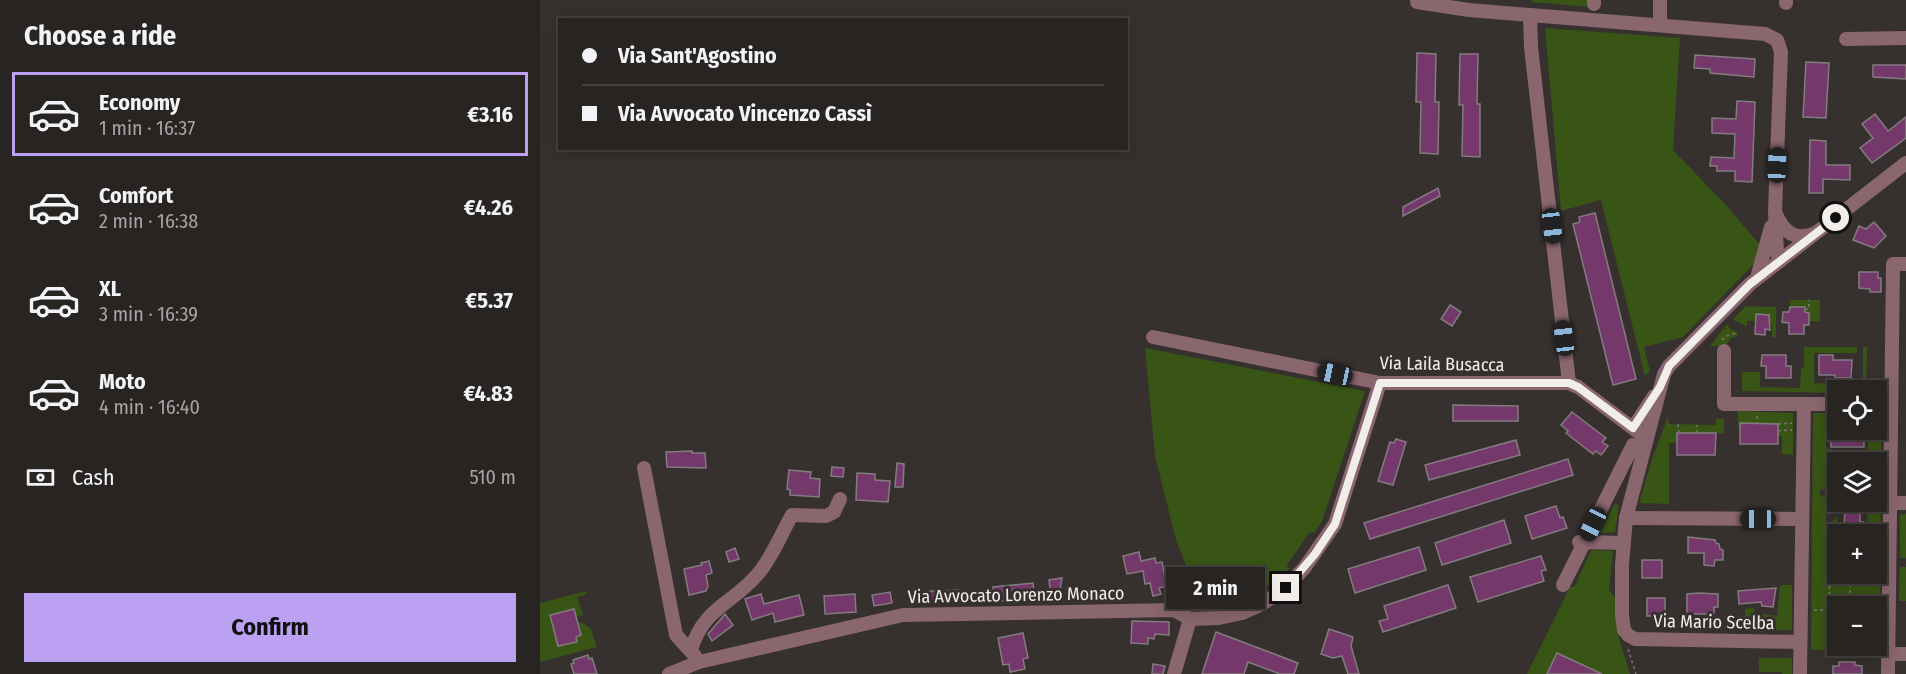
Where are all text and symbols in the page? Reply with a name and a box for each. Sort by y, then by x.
text: Choose a ride [24,20,176,52]
text: Via Sant'Agostino [618,42,777,69]
icon: car [27,87,81,141]
text: Economy [99,89,180,116]
text: Via Avvocato Vincenzo Cassì [618,100,872,127]
text: €3.16 [467,101,513,128]
text: 1 min · 16:37 [99,116,195,140]
car [1767,147,1787,183]
icon: car [27,180,81,234]
text: Comfort [99,182,173,209]
text: €4.26 [464,194,513,221]
route start [1822,204,1849,231]
car [1541,207,1563,245]
text: 2 min · 16:38 [99,209,198,233]
icon: car [27,273,81,327]
text: XL [99,275,121,302]
text: €5.37 [465,287,513,314]
text: 3 min · 16:39 [99,302,198,326]
car [1553,319,1575,357]
street label: Via Laila Busacca [1379,352,1505,376]
car [1316,361,1354,387]
icon: car [27,366,81,420]
text: Moto [99,368,146,395]
text: €4.83 [464,380,513,407]
map controls [1827,380,1887,656]
button: locate [1827,380,1887,440]
text: 4 min · 16:40 [99,395,200,419]
button: layers [1827,452,1887,512]
icon: cash [24,461,57,494]
text: Cash [72,464,115,491]
text: 510 m [470,465,516,489]
car [1577,504,1609,544]
car [1740,510,1776,528]
button: + [1827,524,1887,584]
callout: 2 min [1166,567,1265,609]
route end [1272,574,1299,601]
text: 2 min [1193,576,1238,600]
street label: Via Avvocato Lorenzo Monaco [908,582,1124,608]
button: Confirm [24,593,516,662]
button: − [1827,596,1887,656]
street label: Via Mario Scelba [1653,610,1775,634]

